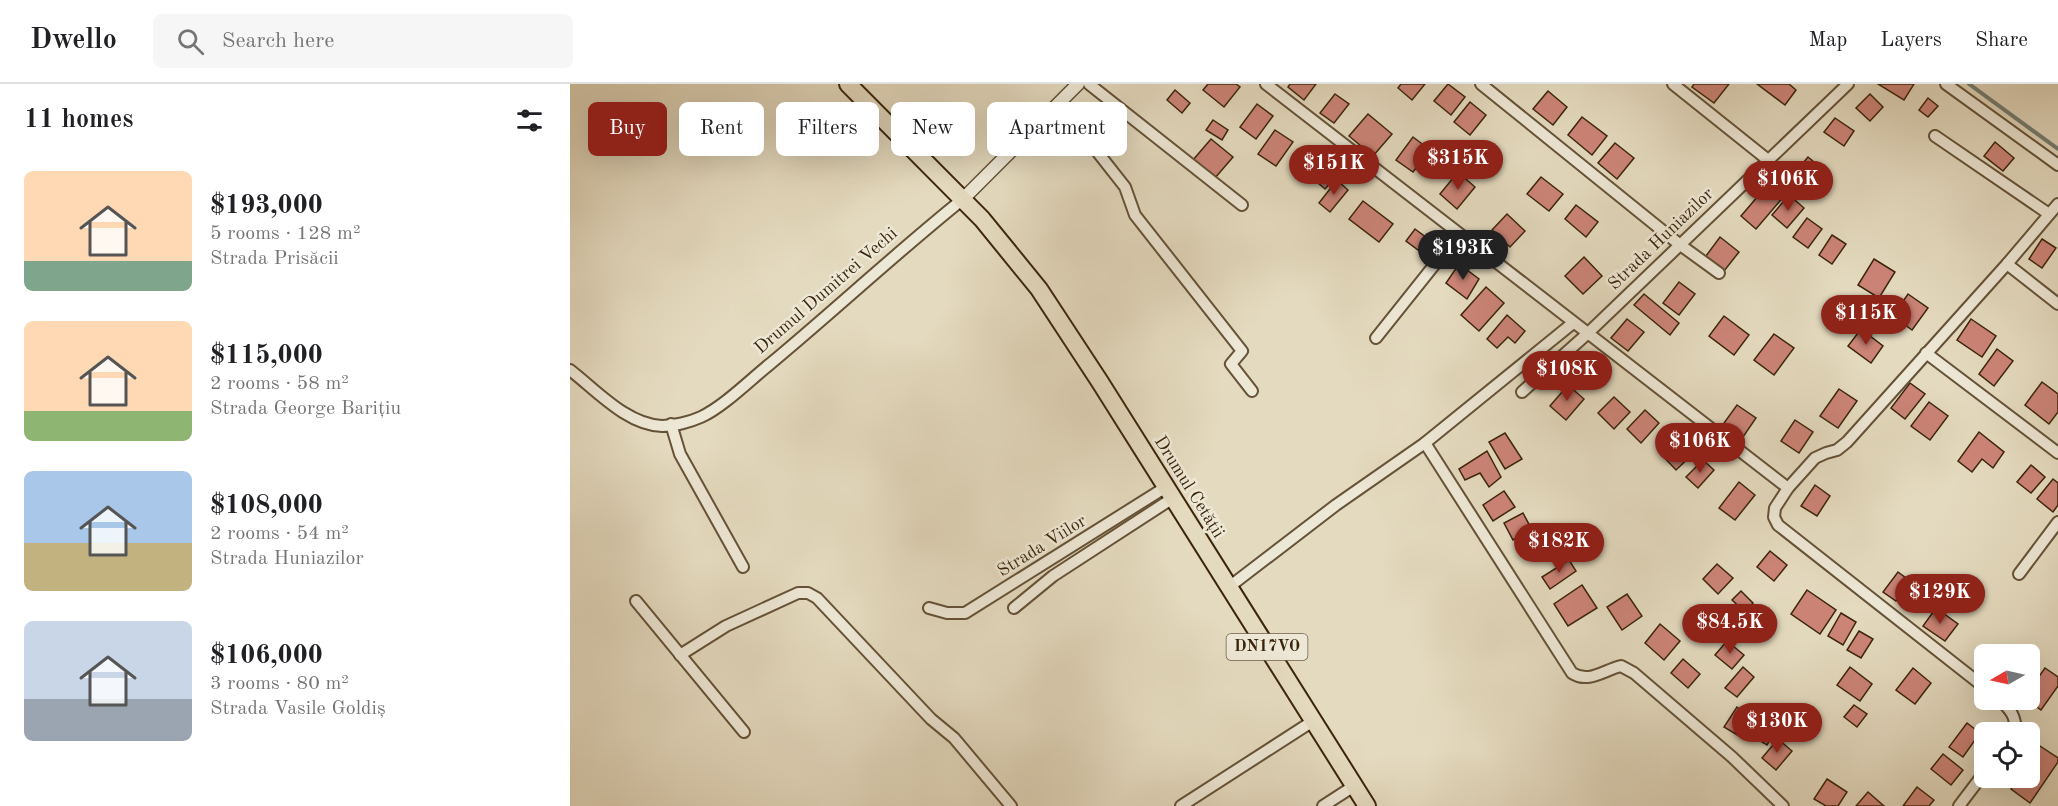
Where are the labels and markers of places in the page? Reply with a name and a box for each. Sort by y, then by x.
pin: $315K [1416,140,1500,191]
pin: $151K [1292,145,1376,196]
pin: $106K [1746,161,1830,212]
pin: $193K [1421,230,1505,281]
pin: $115K [1824,295,1908,346]
pin: $108K [1525,351,1609,402]
pin: $106K [1658,423,1742,474]
pin: $182K [1517,523,1601,574]
pin: $129K [1898,574,1982,625]
pin: $84.5K [1681,604,1779,655]
pin: $130K [1735,703,1819,754]

